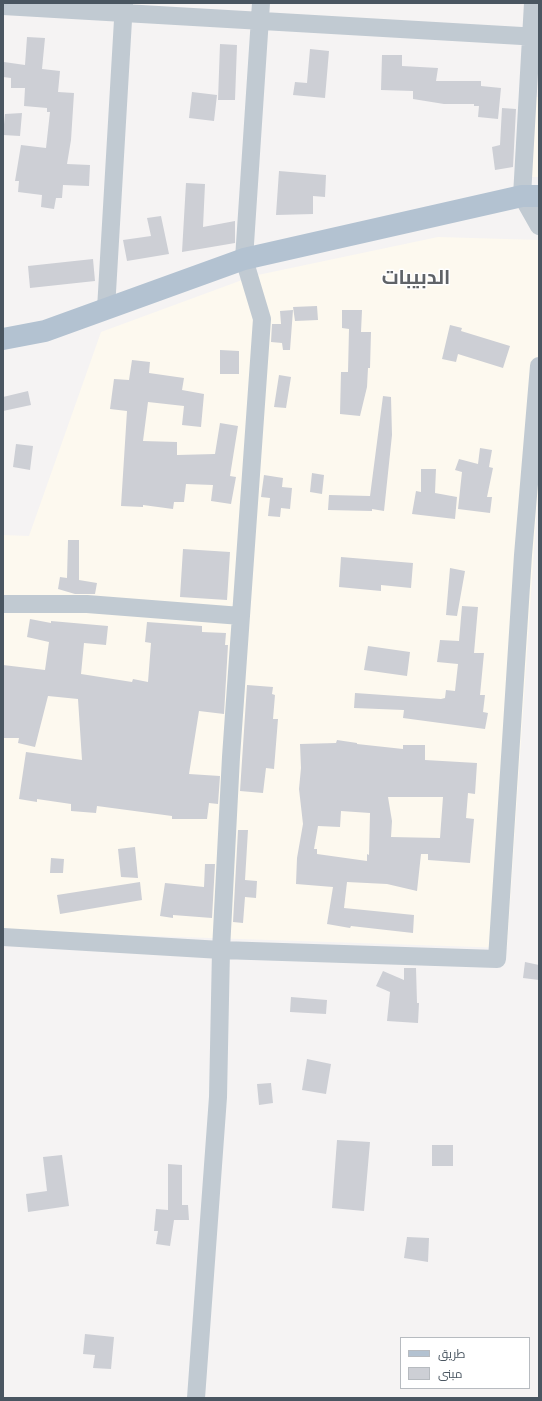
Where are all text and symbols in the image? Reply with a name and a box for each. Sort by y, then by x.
district label: الدبيبات [382,266,450,290]
legend [400,1337,530,1389]
text: طريق [438,1347,465,1361]
text: مبنى [438,1367,463,1381]

